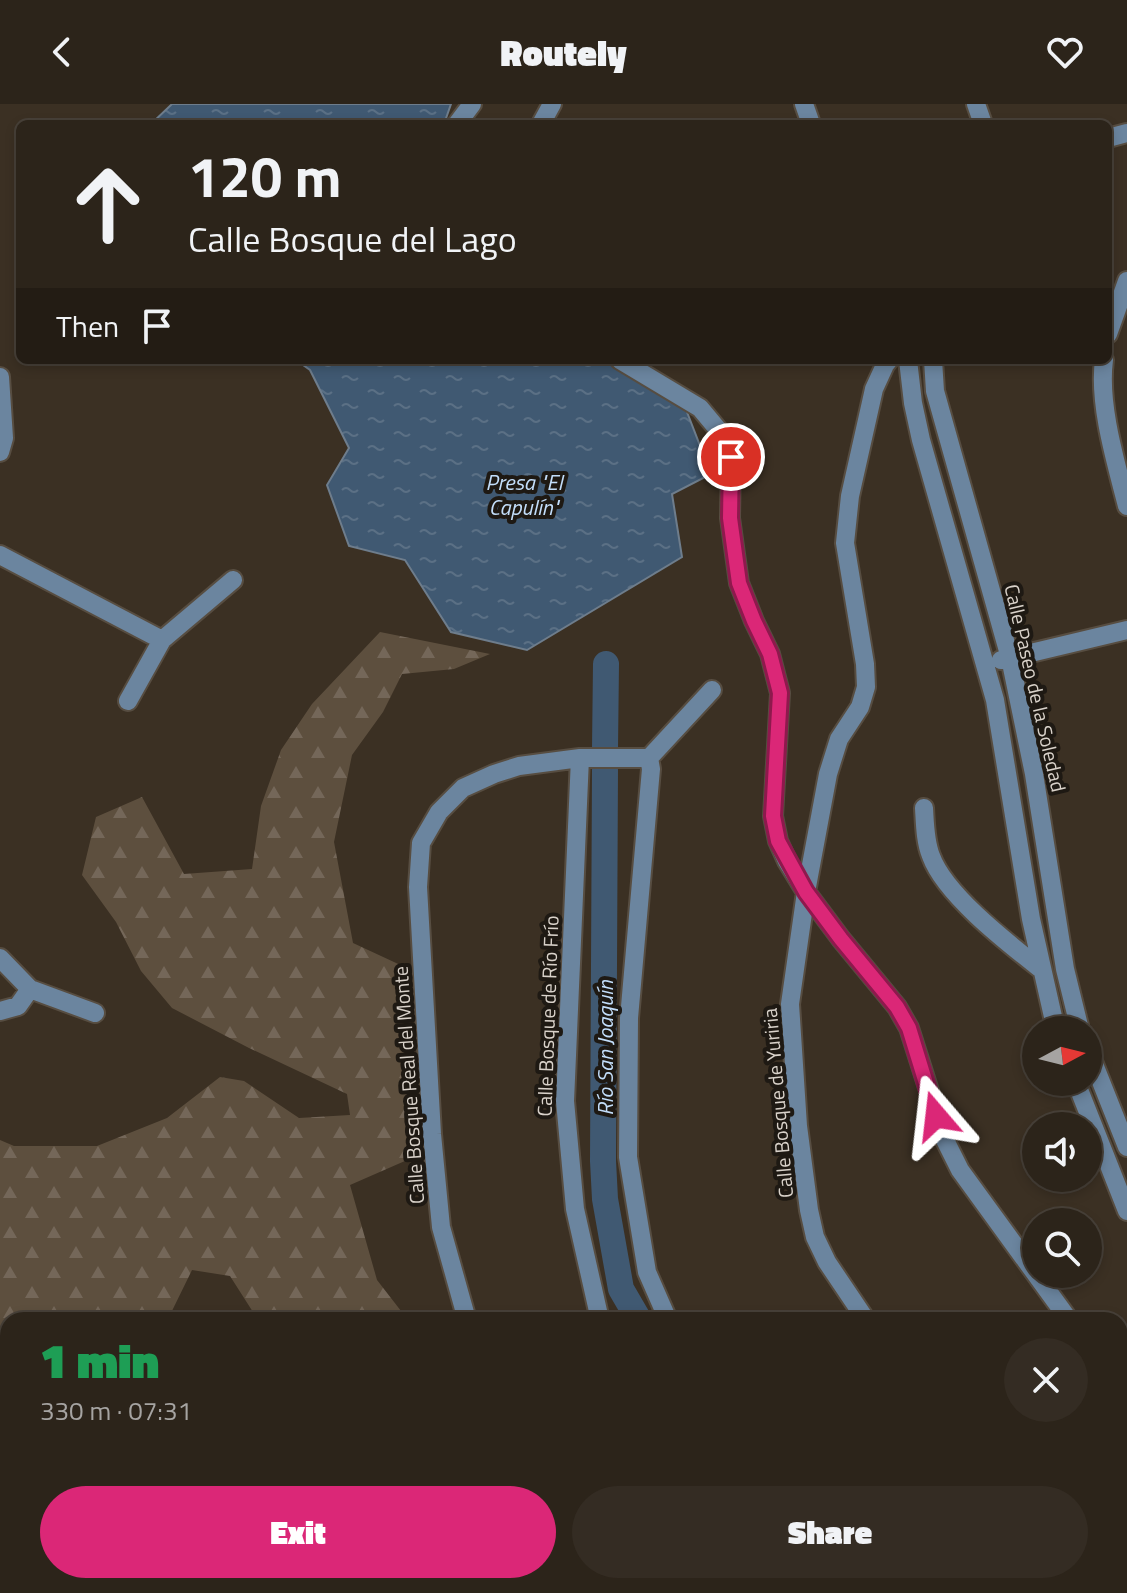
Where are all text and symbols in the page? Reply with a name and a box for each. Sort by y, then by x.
text: Routely [500,25,627,80]
icon: back [40,30,84,74]
icon: heart [1043,30,1087,74]
text: 120 m [188,134,341,219]
icon: ahead [56,152,160,256]
text: Calle Bosque del Lago [188,211,517,266]
text: Then [56,303,119,349]
icon: arrive [135,304,179,348]
pin [697,423,765,491]
icon: arrive [709,435,753,479]
water label: Presa "El Capulín" [486,465,565,524]
street label: Calle Paseo de la Soledad [997,581,1074,795]
street label: Calle Bosque de Río Frío [528,915,567,1117]
street label: Calle Bosque Real del Monte [385,965,432,1205]
water label: Río San Joaquín [588,979,622,1116]
street label: Calle Bosque de Yuriria [754,1007,801,1199]
north arrow [1022,1016,1102,1096]
map controls [1022,1016,1102,1288]
position arrow [894,1074,978,1158]
button: sound [1022,1112,1102,1192]
button: search [1022,1208,1102,1288]
text: 1 min [40,1324,159,1397]
button: close [1004,1338,1088,1422]
text: 330 m · 07:31 [40,1391,192,1430]
button: Exit [40,1486,556,1578]
button: Share [572,1486,1088,1578]

